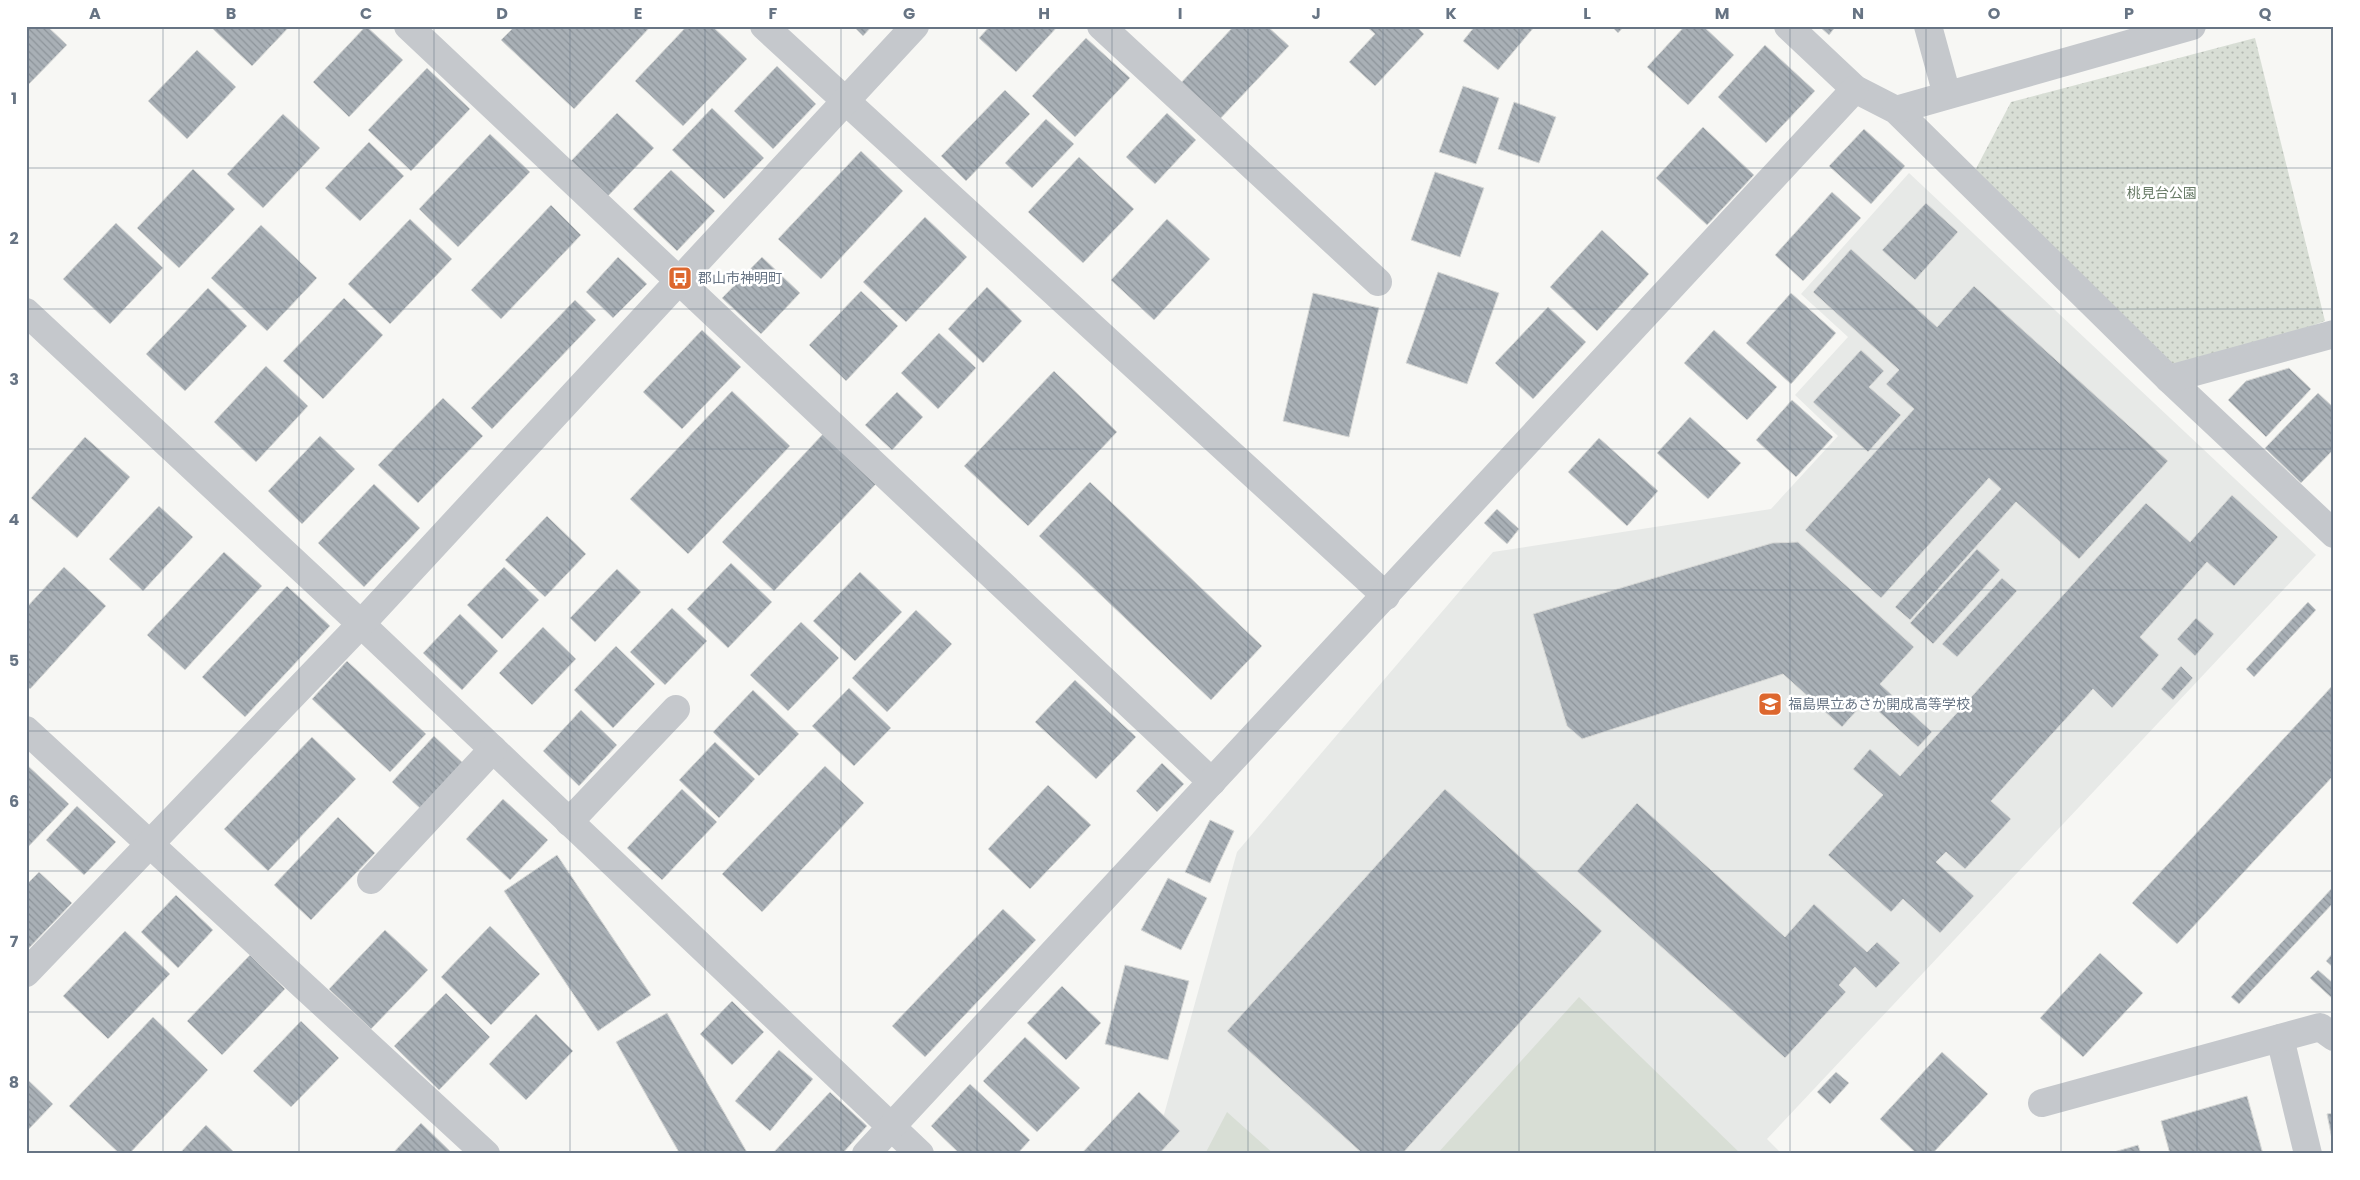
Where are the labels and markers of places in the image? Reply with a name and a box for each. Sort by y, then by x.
bus stop icon: 郡山市神明町 [667,265,693,291]
place label: 郡山市神明町 [698,268,782,288]
school or university icon: 福島県立あさか開成高等学校 [1757,691,1783,717]
place label: 福島県立あさか開成高等学校 [1788,694,1970,714]

